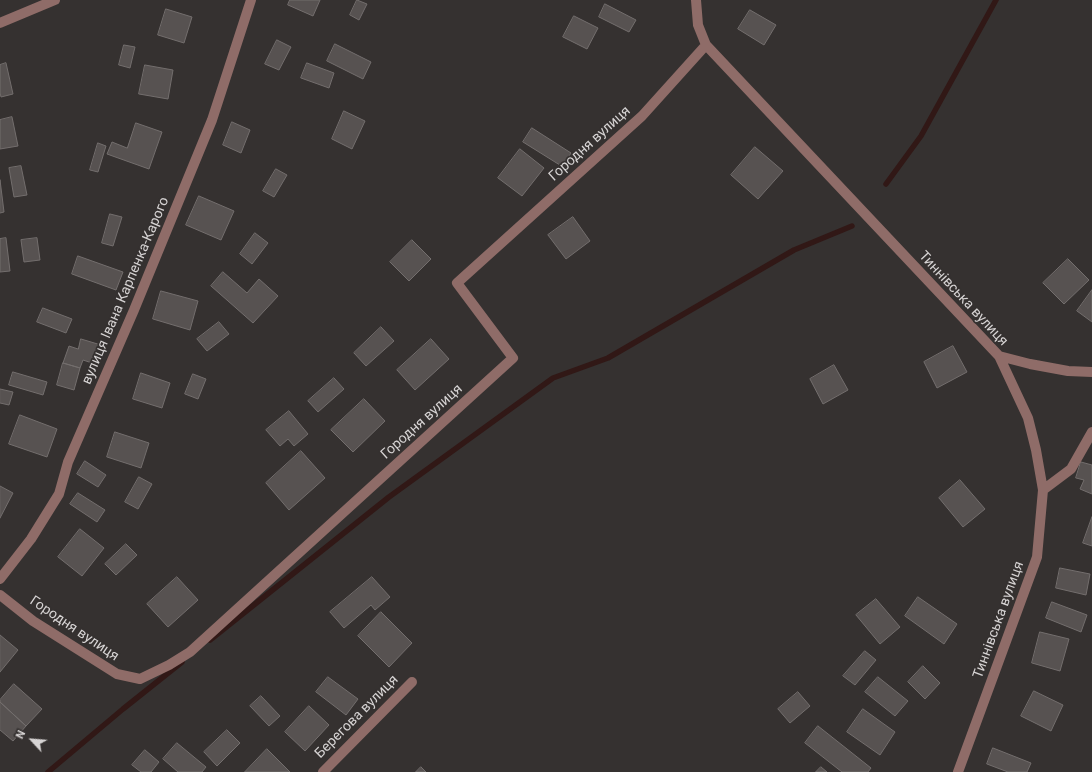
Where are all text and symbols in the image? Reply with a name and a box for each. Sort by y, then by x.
street label: Городня вулиця [546,103,634,185]
street label: вулиця Івана Карпенка-Карого [79,195,173,387]
street label: Тиннівська вулиця [915,248,1011,350]
street label: Городня вулиця [378,381,466,463]
street label: Тиннівська вулиця [970,559,1028,681]
street label: Городня вулиця [26,593,122,665]
street label: Берегова вулиця [312,672,402,762]
north arrow [12,720,52,760]
text: N [13,728,28,741]

